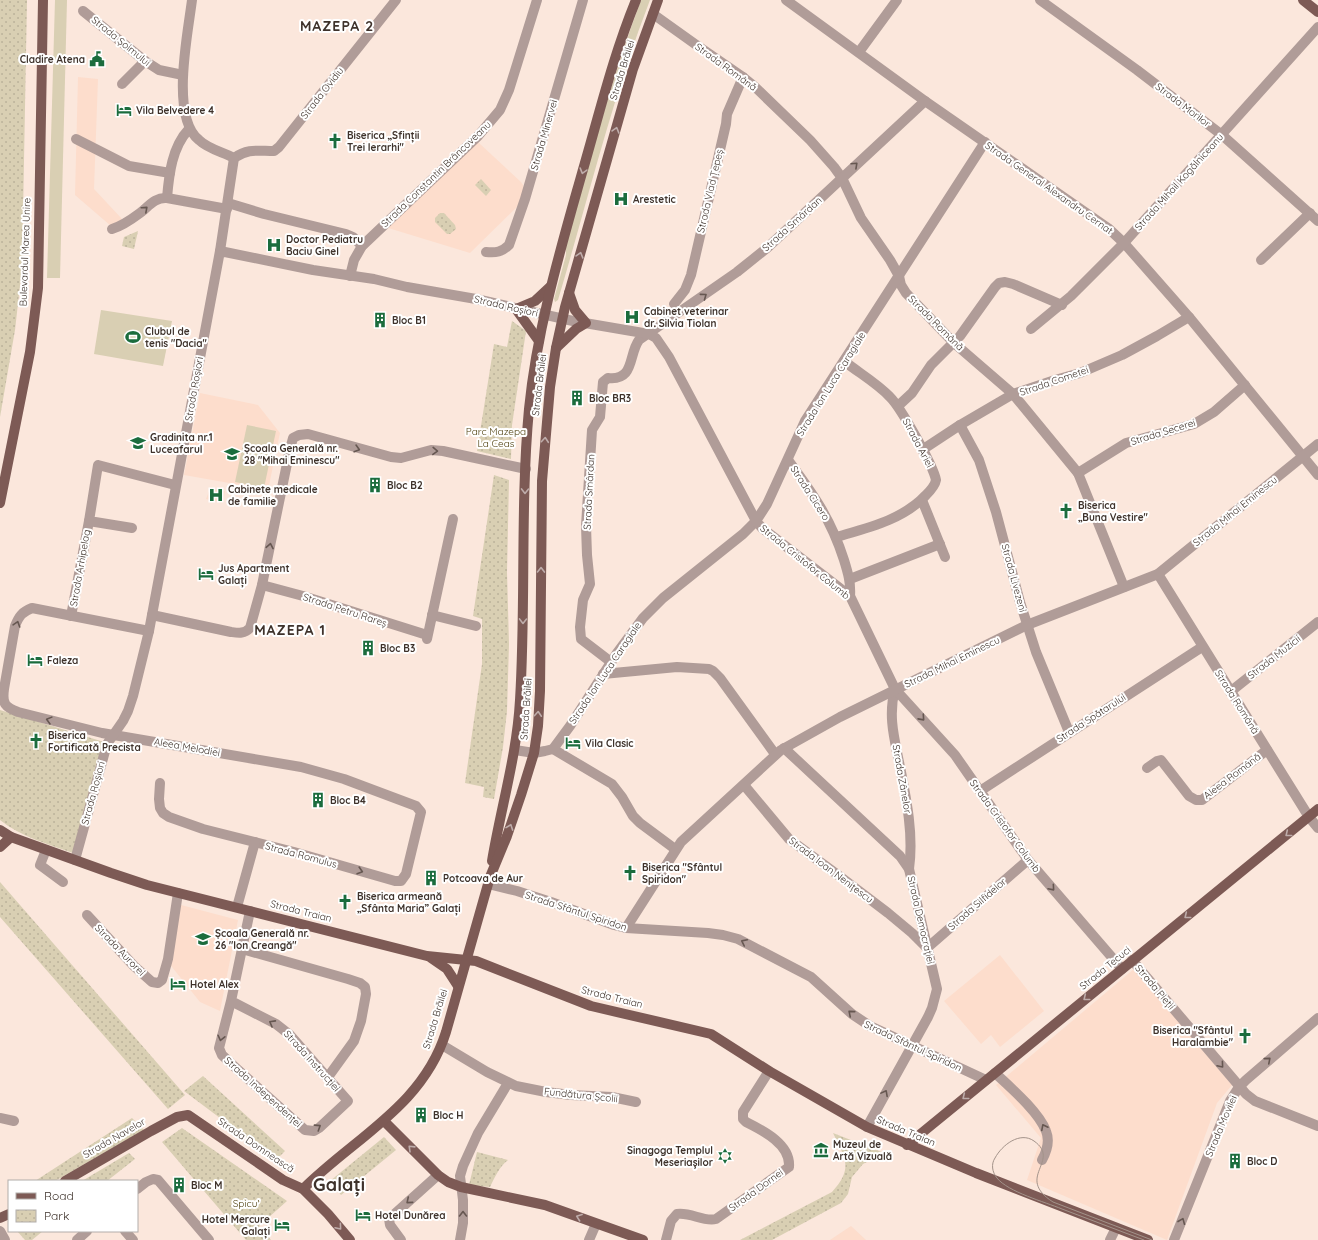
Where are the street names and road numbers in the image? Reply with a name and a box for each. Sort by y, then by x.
street label: Strada Șoimului [89,13,153,69]
street label: Strada Brăilei [607,38,637,102]
street label: Strada Română [692,40,760,94]
street label: Strada Ovidiu [298,64,346,122]
street label: Strada Morilor [1153,80,1213,130]
street label: Strada Minervei [528,98,560,172]
street label: Strada Constantin Brâncoveanu [378,118,494,230]
street label: Strada Mihail Kogălniceanu [1132,131,1226,233]
street label: Strada General Alexandru Cernat [983,139,1116,238]
street label: Strada Vlad Țepeș [694,148,726,234]
street label: Strada Smârdan [759,194,825,254]
street label: Bulevardul Marea Unire [17,197,33,307]
street label: Strada Roșiori [473,292,539,320]
street label: Strada Română [905,292,967,354]
street label: Strada Ion Luca Caragiale [794,329,869,438]
street label: Strada Brăilei [529,353,549,417]
street label: Strada Roșiori [182,356,206,422]
street label: Strada Cometei [1018,363,1090,399]
street label: Strada Ariei [900,416,936,470]
street label: Strada Secerei [1129,416,1197,448]
street label: Strada Smârdan [581,454,597,530]
street label: Strada Cicero [787,463,833,523]
street label: Strada Mihai Eminescu [1190,473,1280,549]
street label: Strada Cristofor Columb [757,522,853,602]
street label: Strada Arhipelag [67,528,93,608]
street label: Strada Livezeni [999,542,1029,614]
street label: Strada Petru Rareș [301,590,389,630]
street label: Strada Ion Luca Caragiale [566,619,644,727]
street label: Strada Muzicii [1245,632,1303,682]
street label: Strada Mihai Eminescu [902,633,1002,691]
street label: Strada Română [1212,667,1262,737]
street label: Strada Brăilei [517,678,535,740]
street label: Strada Spătarului [1054,691,1128,745]
street label: Aleea Melodiei [153,735,221,759]
street label: Strada Zânelor [890,744,914,815]
street label: Aleea Română [1201,750,1263,802]
street label: Strada Roșiori [78,760,108,826]
street label: Strada Cristofor Columb [967,777,1043,875]
street label: Strada Ioan Nenițescu [786,834,876,906]
street label: Strada Romulus [264,839,339,871]
street label: Strada Democrației [905,875,937,965]
street label: Strada Silfidelor [945,875,1009,933]
street label: Strada Sfântul Spiridon [523,888,629,934]
street label: Strada Traian [269,897,333,925]
street label: Strada Aurorei [92,921,148,979]
street label: Strada Tecuci [1077,943,1133,993]
street label: Strada Pieții [1132,962,1178,1012]
street label: Strada Traian [580,983,644,1011]
street label: Strada Brăilei [420,987,450,1051]
street label: Strada Sfântul Spiridon [862,1018,964,1074]
street label: Strada Instrucției [281,1028,343,1094]
street label: Strada Independenței [222,1054,304,1130]
street label: Fundătura Școlii [543,1085,619,1105]
street label: Strada Movilei [1202,1093,1240,1159]
street label: Strada Traian [875,1113,937,1149]
street label: Strada Navelor [81,1115,148,1161]
street label: Strada Domnească [215,1115,297,1175]
street label: Strada Dornei [726,1166,786,1214]

